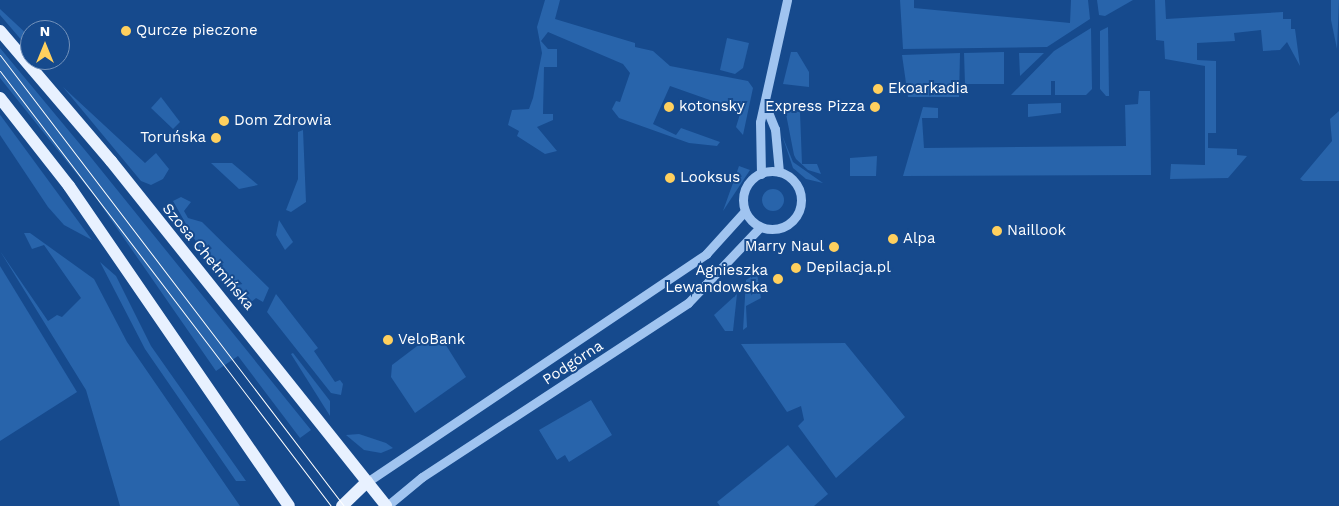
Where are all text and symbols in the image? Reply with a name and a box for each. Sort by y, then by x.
north arrow [20,20,70,70]
place label: Qurcze pieczone [136,22,258,40]
text: N [40,23,50,39]
marker: Qurcze pieczone [120,25,132,37]
place label: Ekoarkadia [888,80,968,98]
marker: Ekoarkadia [872,83,884,95]
place label: kotonsky [679,98,745,116]
place label: Express Pizza [765,98,865,116]
marker: kotonsky [663,101,675,113]
marker: Express Pizza [869,101,881,113]
place label: Dom Zdrowia [234,112,331,130]
marker: Dom Zdrowia [218,115,230,127]
place label: Toruńska [140,129,206,147]
marker: Toruńska [210,132,222,144]
place label: Looksus [680,169,740,187]
marker: Looksus [664,172,676,184]
street label: Szosa Chełmińska [158,200,258,314]
place label: Naillook [1007,222,1066,240]
marker: Naillook [991,225,1003,237]
place label: Alpa [903,230,935,248]
marker: Alpa [887,233,899,245]
place label: Marry Naul [744,238,824,256]
marker: Marry Naul [828,241,840,253]
place label: Depilacja.pl [806,259,891,277]
place label: Agnieszka Lewandowska [665,261,768,296]
marker: Depilacja.pl [790,262,802,274]
marker: Agnieszka Lewandowska [772,273,784,285]
place label: VeloBank [398,331,465,349]
marker: VeloBank [382,334,394,346]
street label: Podgórna [539,337,607,389]

